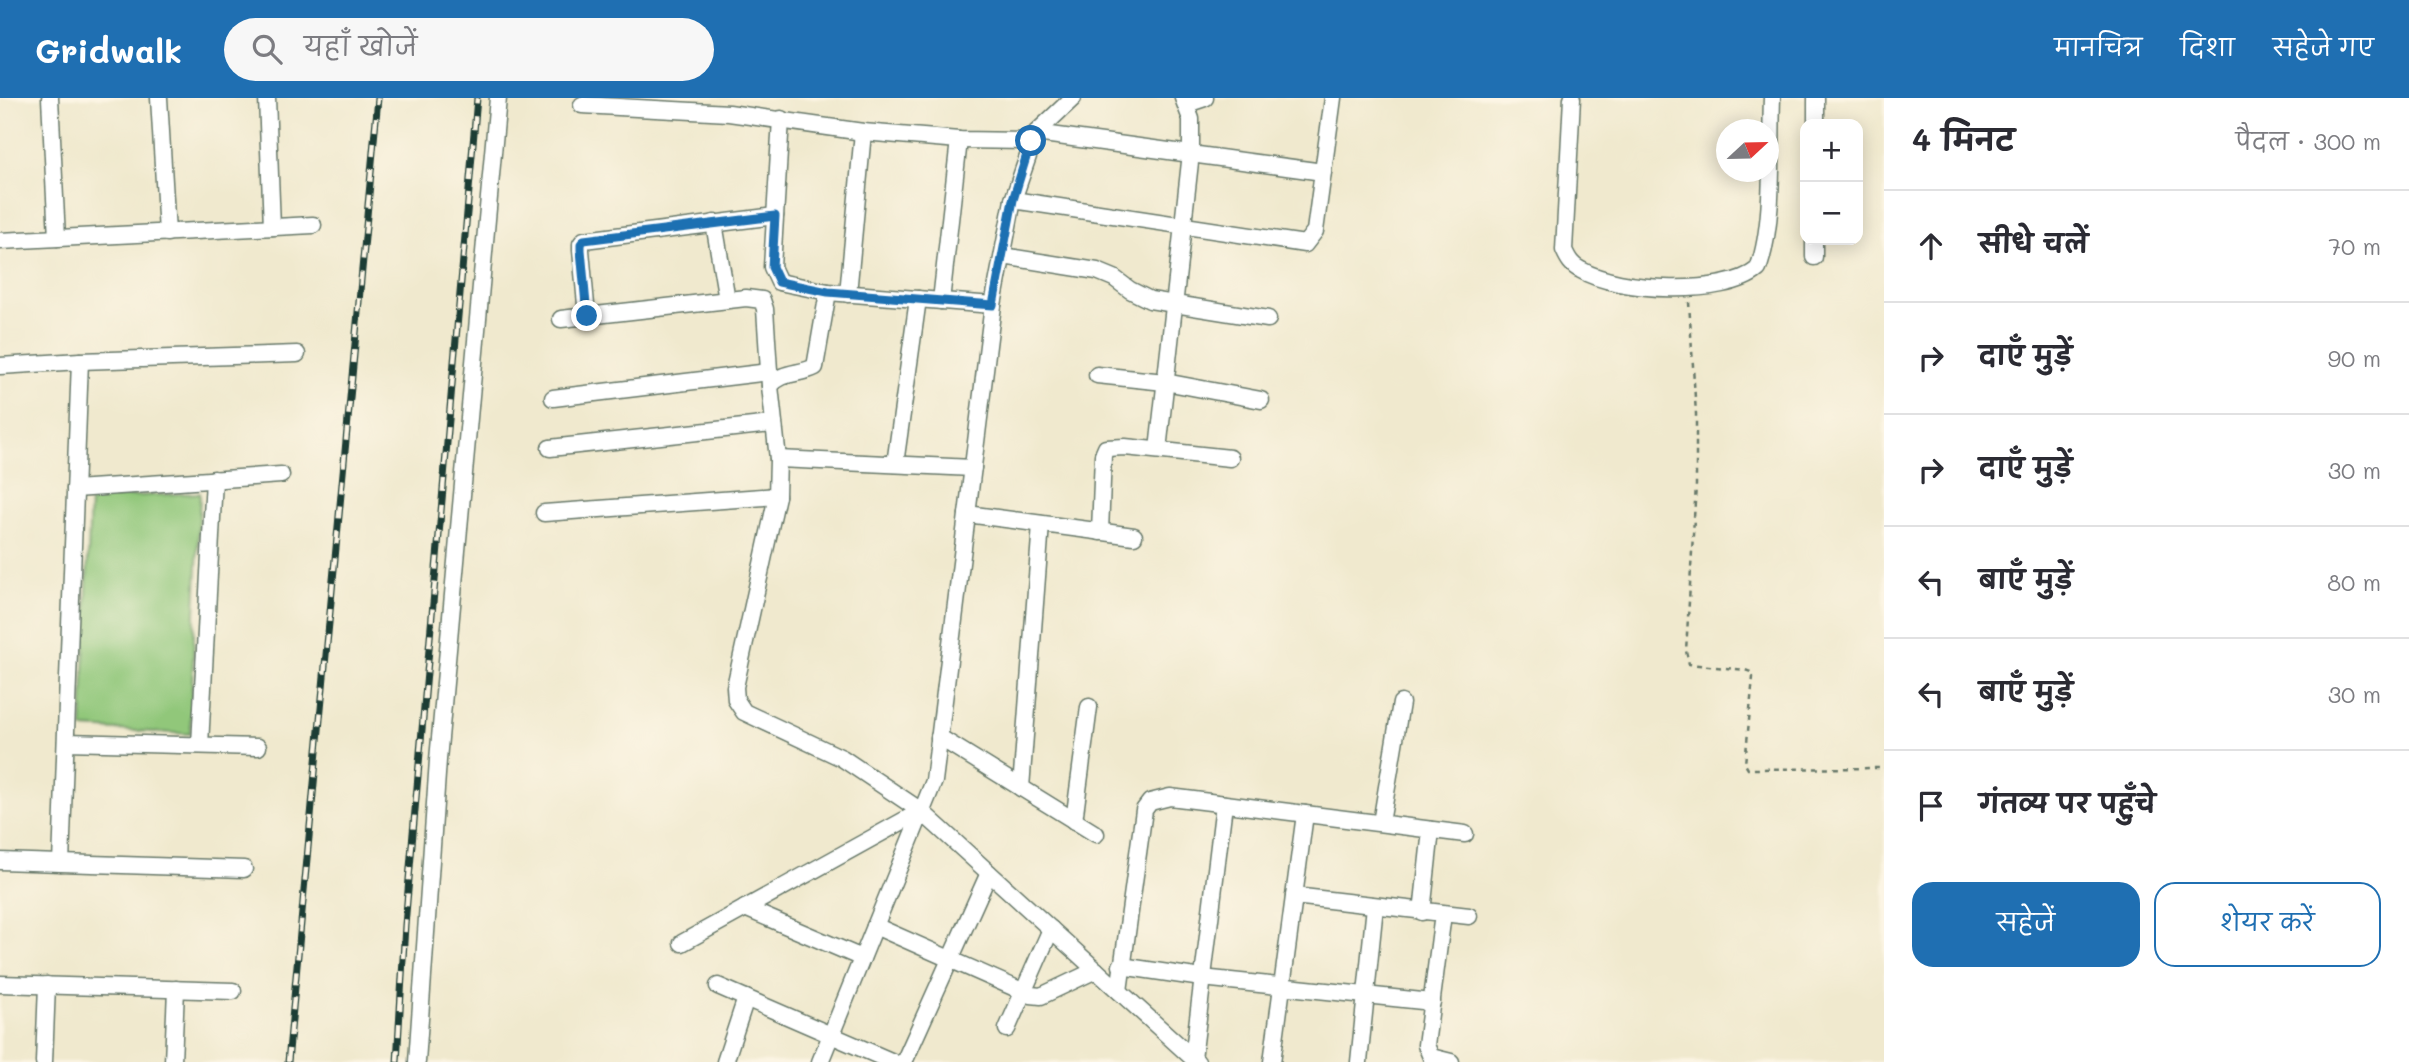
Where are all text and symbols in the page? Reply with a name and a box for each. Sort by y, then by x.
search box [224,18,714,81]
text: Gridwalk [35,28,182,71]
text: यहाँ खोजें [304,29,417,63]
icon: search [248,30,286,68]
text: मानचित्र [2054,31,2142,62]
text: दिशा [2180,31,2235,62]
text: सहेजे गए [2273,31,2374,62]
north arrow [1716,119,1779,182]
map controls [1800,119,1863,245]
button: + [1800,119,1863,182]
text: 4 मिनट [1912,119,2015,159]
route start [1015,125,1046,156]
text: पैदल · 300 m [2236,126,2381,156]
button: − [1800,182,1863,245]
text: सीधे चलें [1979,226,2088,260]
icon: ahead [1912,227,1950,265]
text: 70 m [2328,231,2381,261]
route end [571,300,602,331]
text: दाएँ मुड़ें [1979,338,2072,372]
icon: right [1912,339,1950,377]
text: 90 m [2328,343,2381,373]
text: दाएँ मुड़ें [1979,450,2072,484]
icon: right [1912,451,1950,489]
text: 30 m [2328,455,2381,485]
text: बाएँ मुड़ें [1979,562,2073,596]
icon: left [1912,563,1950,601]
text: 80 m [2327,567,2381,597]
text: बाएँ मुड़ें [1979,674,2073,708]
icon: left [1912,675,1950,713]
text: 30 m [2328,679,2381,709]
text: गंतव्य पर पहुँचे [1979,786,2156,820]
icon: arrive [1912,787,1950,825]
button: सहेजें [1912,882,2140,967]
button: शेयर करें [2154,882,2381,967]

